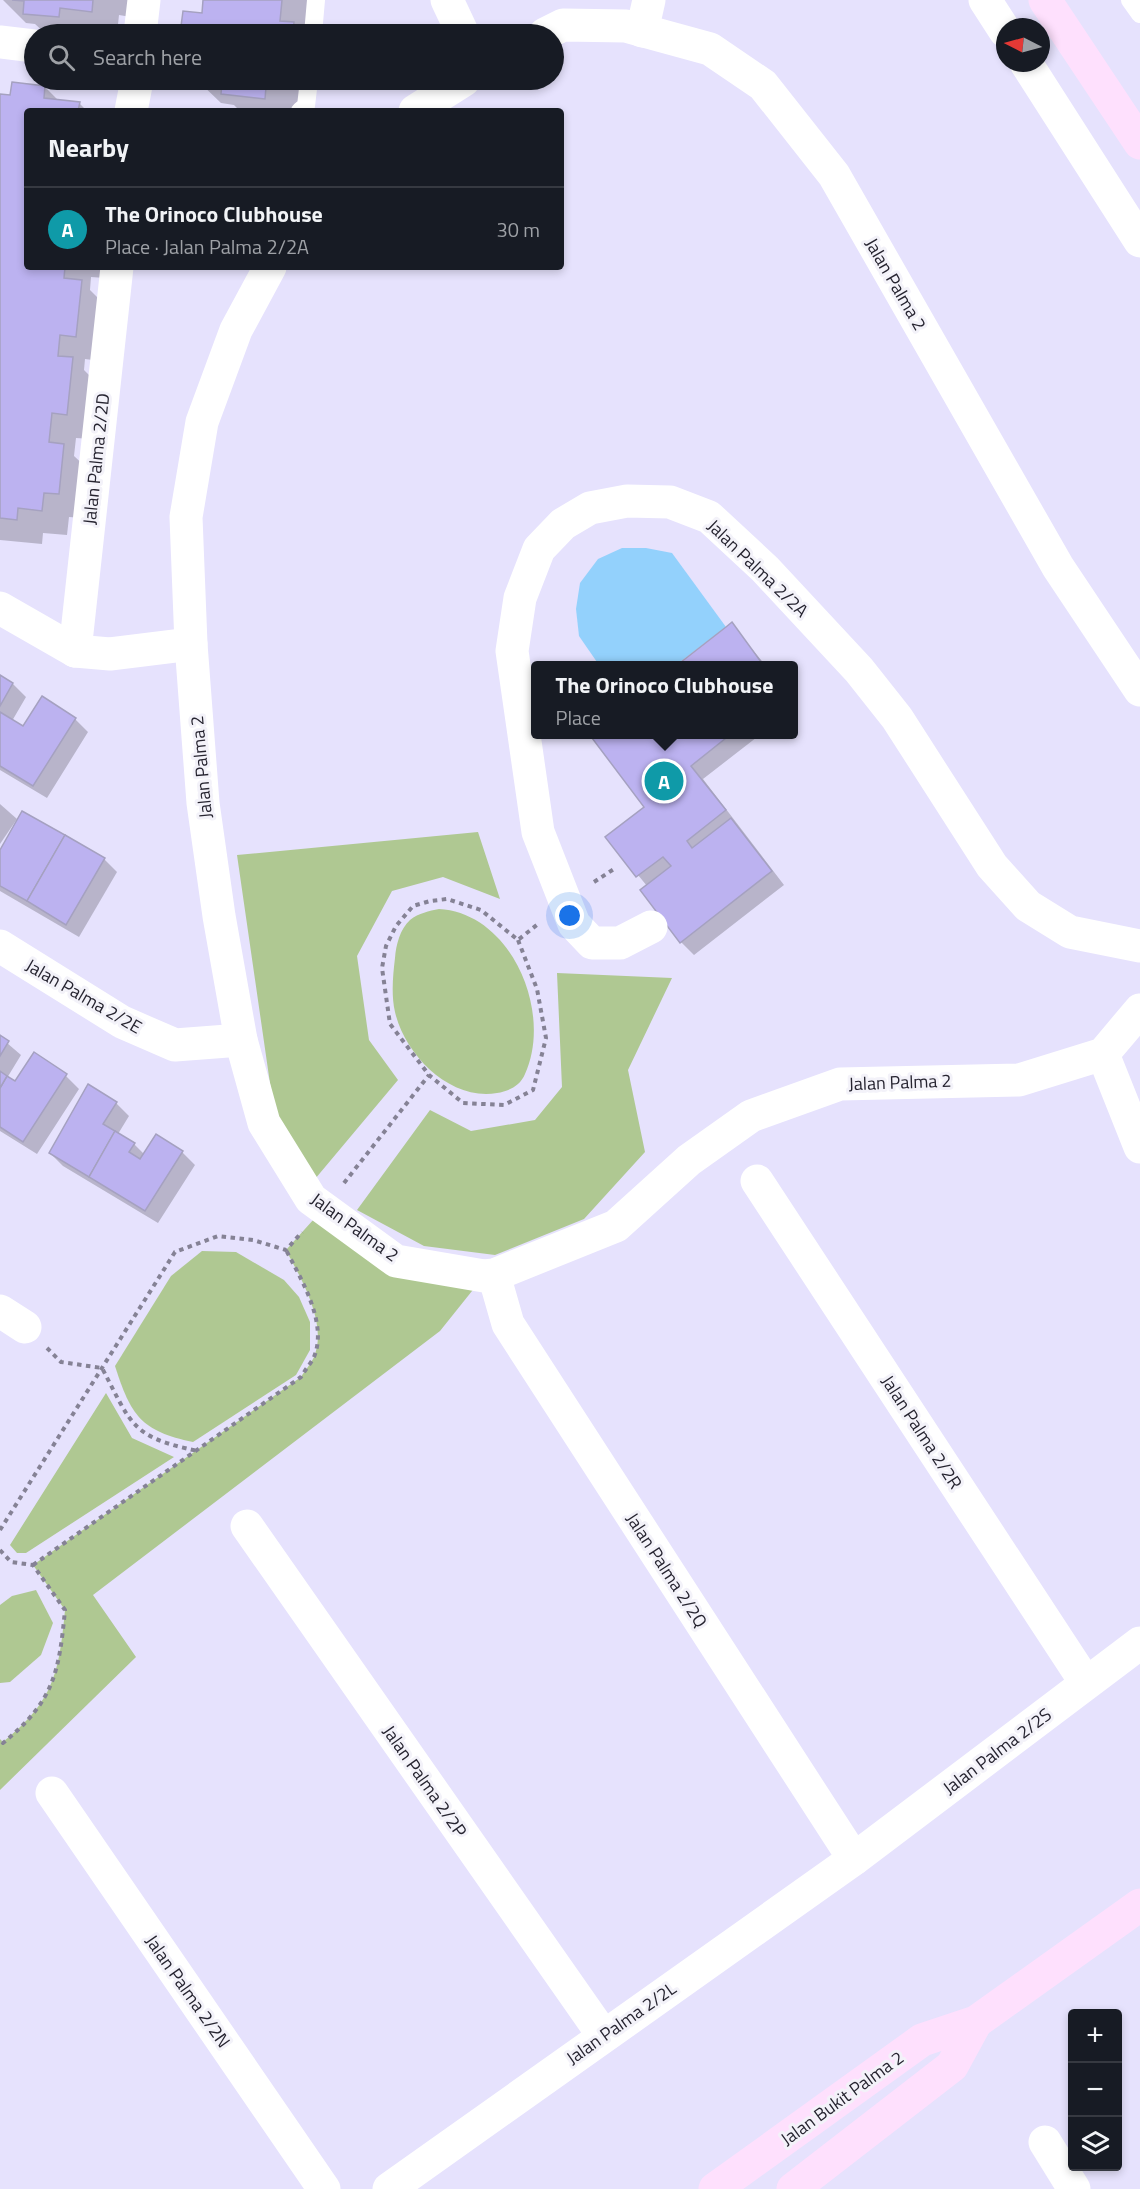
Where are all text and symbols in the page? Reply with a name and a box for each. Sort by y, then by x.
north arrow [996,18,1050,72]
search box [24,24,564,90]
text: Search here [93,40,202,74]
icon: search [45,41,78,74]
text: Nearby [48,128,129,167]
text: The Orinoco Clubhouse [105,197,323,231]
text: A [61,214,74,245]
text: 30 m [496,214,540,245]
text: Place · Jalan Palma 2/2A [105,231,309,262]
street label: Jalan Palma 2 [859,233,933,335]
street label: Jalan Palma 2/2D [76,392,116,526]
street label: Jalan Palma 2/2A [701,513,815,623]
popup [531,661,798,739]
text: The Orinoco Clubhouse [556,668,773,702]
text: Place [556,702,601,733]
street label: Jalan Palma 2 [183,715,219,819]
pin: A [644,758,684,804]
your location [555,901,584,930]
street label: Jalan Palma 2/2E [21,952,147,1040]
street label: Jalan Palma 2 [848,1067,952,1097]
street label: Jalan Palma 2 [305,1186,405,1268]
street label: Jalan Palma 2/2R [875,1370,969,1494]
street label: Jalan Palma 2/2Q [620,1507,714,1633]
street label: Jalan Palma 2/2S [937,1701,1057,1801]
street label: Jalan Palma 2/2P [376,1720,474,1843]
street label: Jalan Palma 2/2N [139,1929,237,2053]
street label: Jalan Palma 2/2L [560,1975,682,2071]
map controls [1068,2009,1122,2171]
button: + [1068,2009,1122,2063]
street label: Jalan Bukit Palma 2 [775,2044,909,2152]
button: − [1068,2063,1122,2117]
button: layers [1068,2117,1122,2171]

